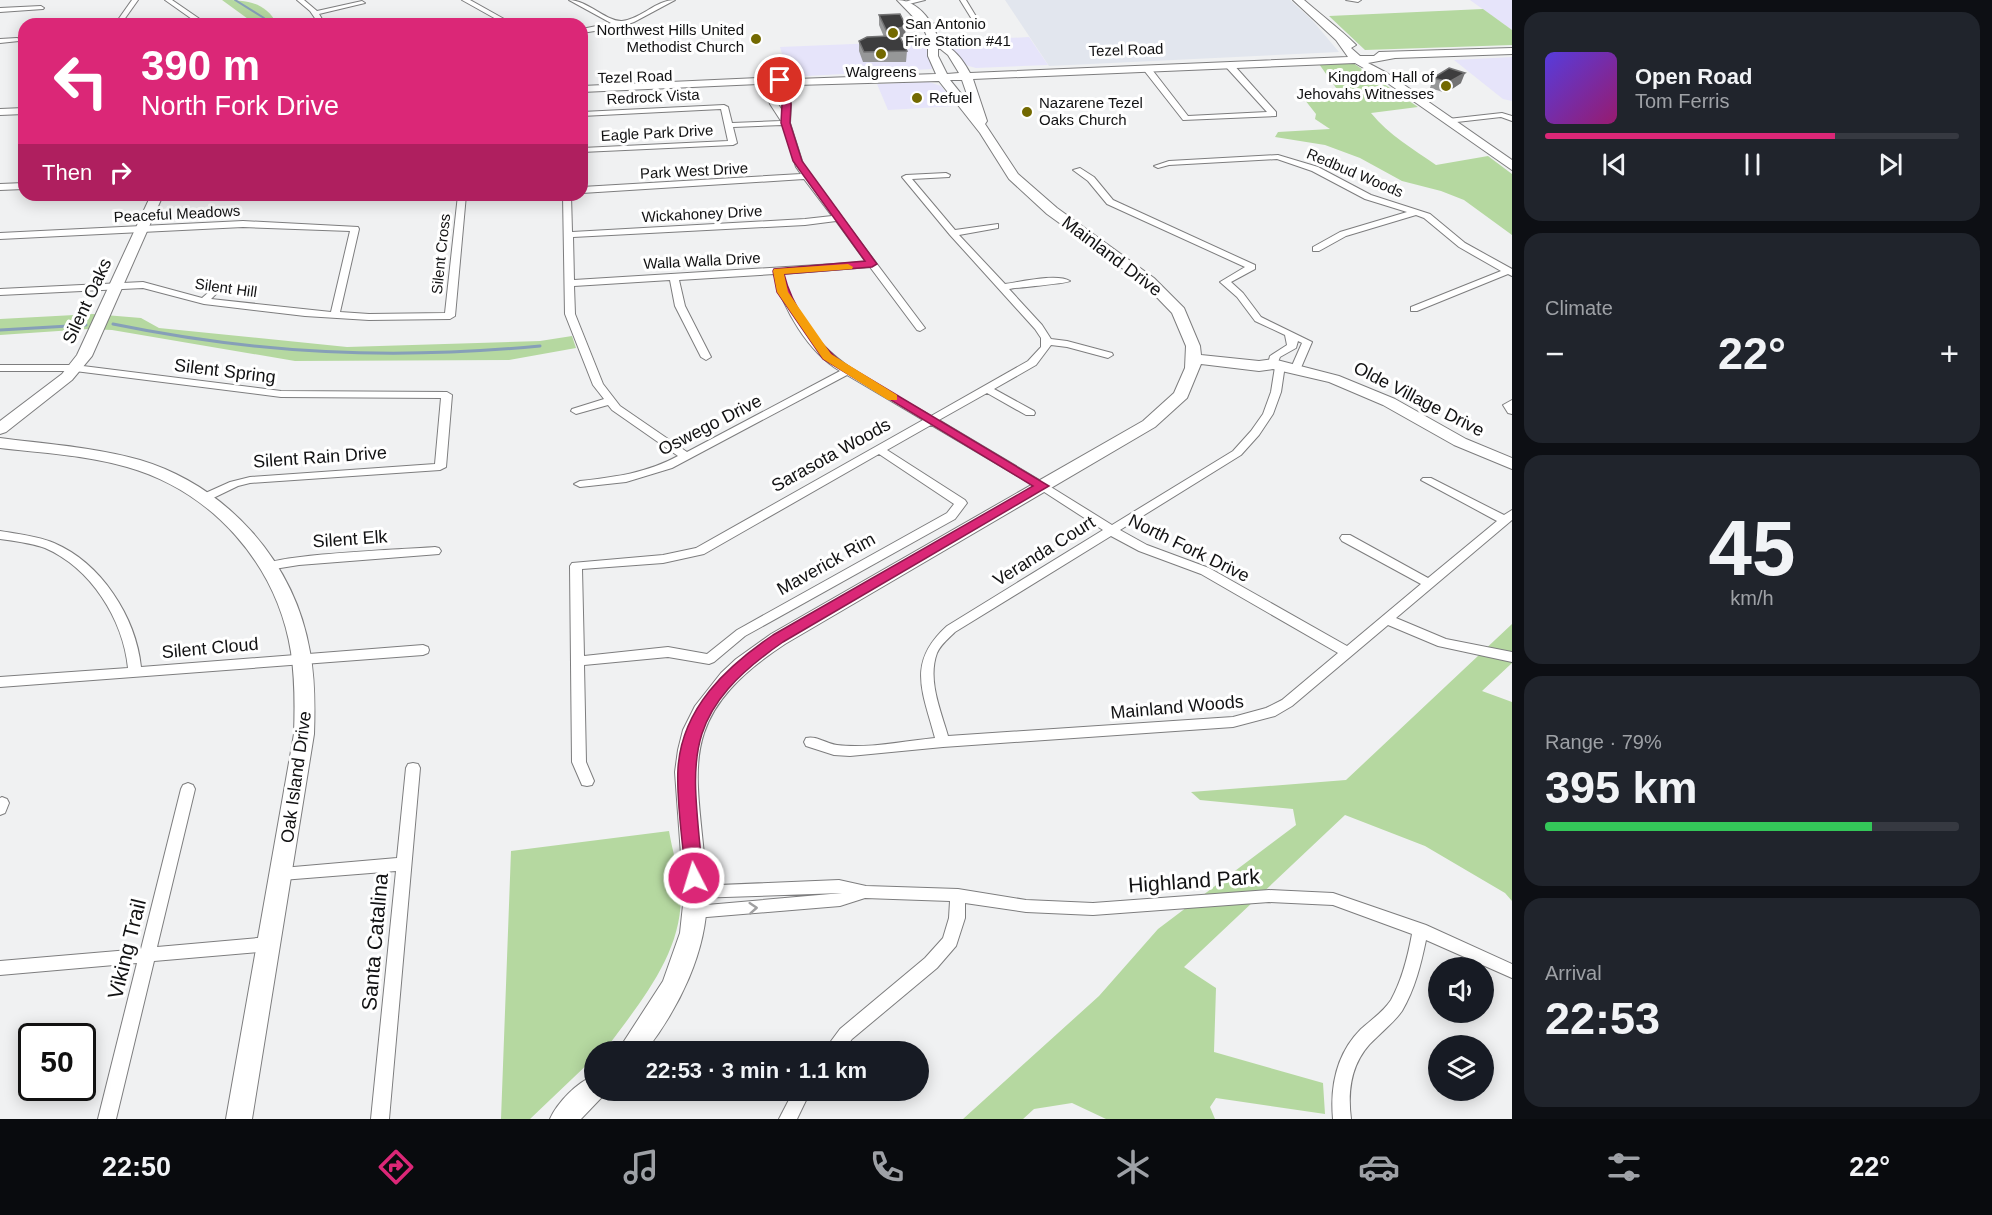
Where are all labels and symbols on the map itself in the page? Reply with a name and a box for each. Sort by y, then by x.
place label: San Antonio Fire Station #41 [905,15,1011,49]
place label: Northwest Hills United Methodist Church [596,21,744,55]
marker: San Antonio Fire Station #41 [886,26,900,40]
marker: Northwest Hills United Methodist Church [749,32,763,46]
street label: Tezel Road [1088,40,1164,59]
marker: Walgreens [874,47,888,61]
pin [754,54,805,105]
place label: Walgreens [845,63,917,80]
street label: Tezel Road [597,67,673,86]
place label: Kingdom Hall of Jehovahs Witnesses [1296,68,1435,102]
marker: Kingdom Hall of Jehovahs Witnesses [1439,79,1453,93]
street label: Redrock Vista [606,86,701,107]
place label: Refuel [929,89,972,106]
marker: Refuel [910,91,924,105]
place label: Nazarene Tezel Oaks Church [1039,94,1143,128]
marker: Nazarene Tezel Oaks Church [1020,105,1034,119]
street label: Eagle Park Drive [600,121,714,144]
street label: Redbud Woods [1304,145,1406,201]
street label: Park West Drive [640,159,748,182]
street label: Peaceful Meadows [113,202,241,225]
street label: Wickahoney Drive [641,202,763,225]
street label: Mainland Drive [1058,212,1166,300]
street label: Silent Cross [428,213,453,295]
street label: Walla Walla Drive [643,249,761,272]
street label: Silent Oaks [58,255,116,347]
street label: Silent Hill [194,275,258,300]
street label: Silent Spring [173,355,277,387]
street label: Olde Village Drive [1350,357,1488,441]
street label: Oswego Drive [655,390,765,460]
street label: Sarasota Woods [768,414,894,496]
street label: Silent Rain Drive [252,442,388,472]
street label: North Fork Drive [1125,510,1253,586]
street label: Veranda Court [989,512,1099,590]
street label: Silent Elk [312,526,389,552]
street label: Maverick Rim [773,529,879,599]
street label: Silent Cloud [161,634,259,662]
street label: Mainland Woods [1110,691,1244,723]
street label: Oak Island Drive [277,710,315,844]
position arrow [662,846,726,910]
street label: Highland Park [1127,864,1261,897]
street label: Santa Catalina [357,872,392,1012]
street label: Viking Trail [103,896,150,1001]
one-way arrow [749,902,758,915]
speed limit sign: 50 [18,1023,96,1101]

